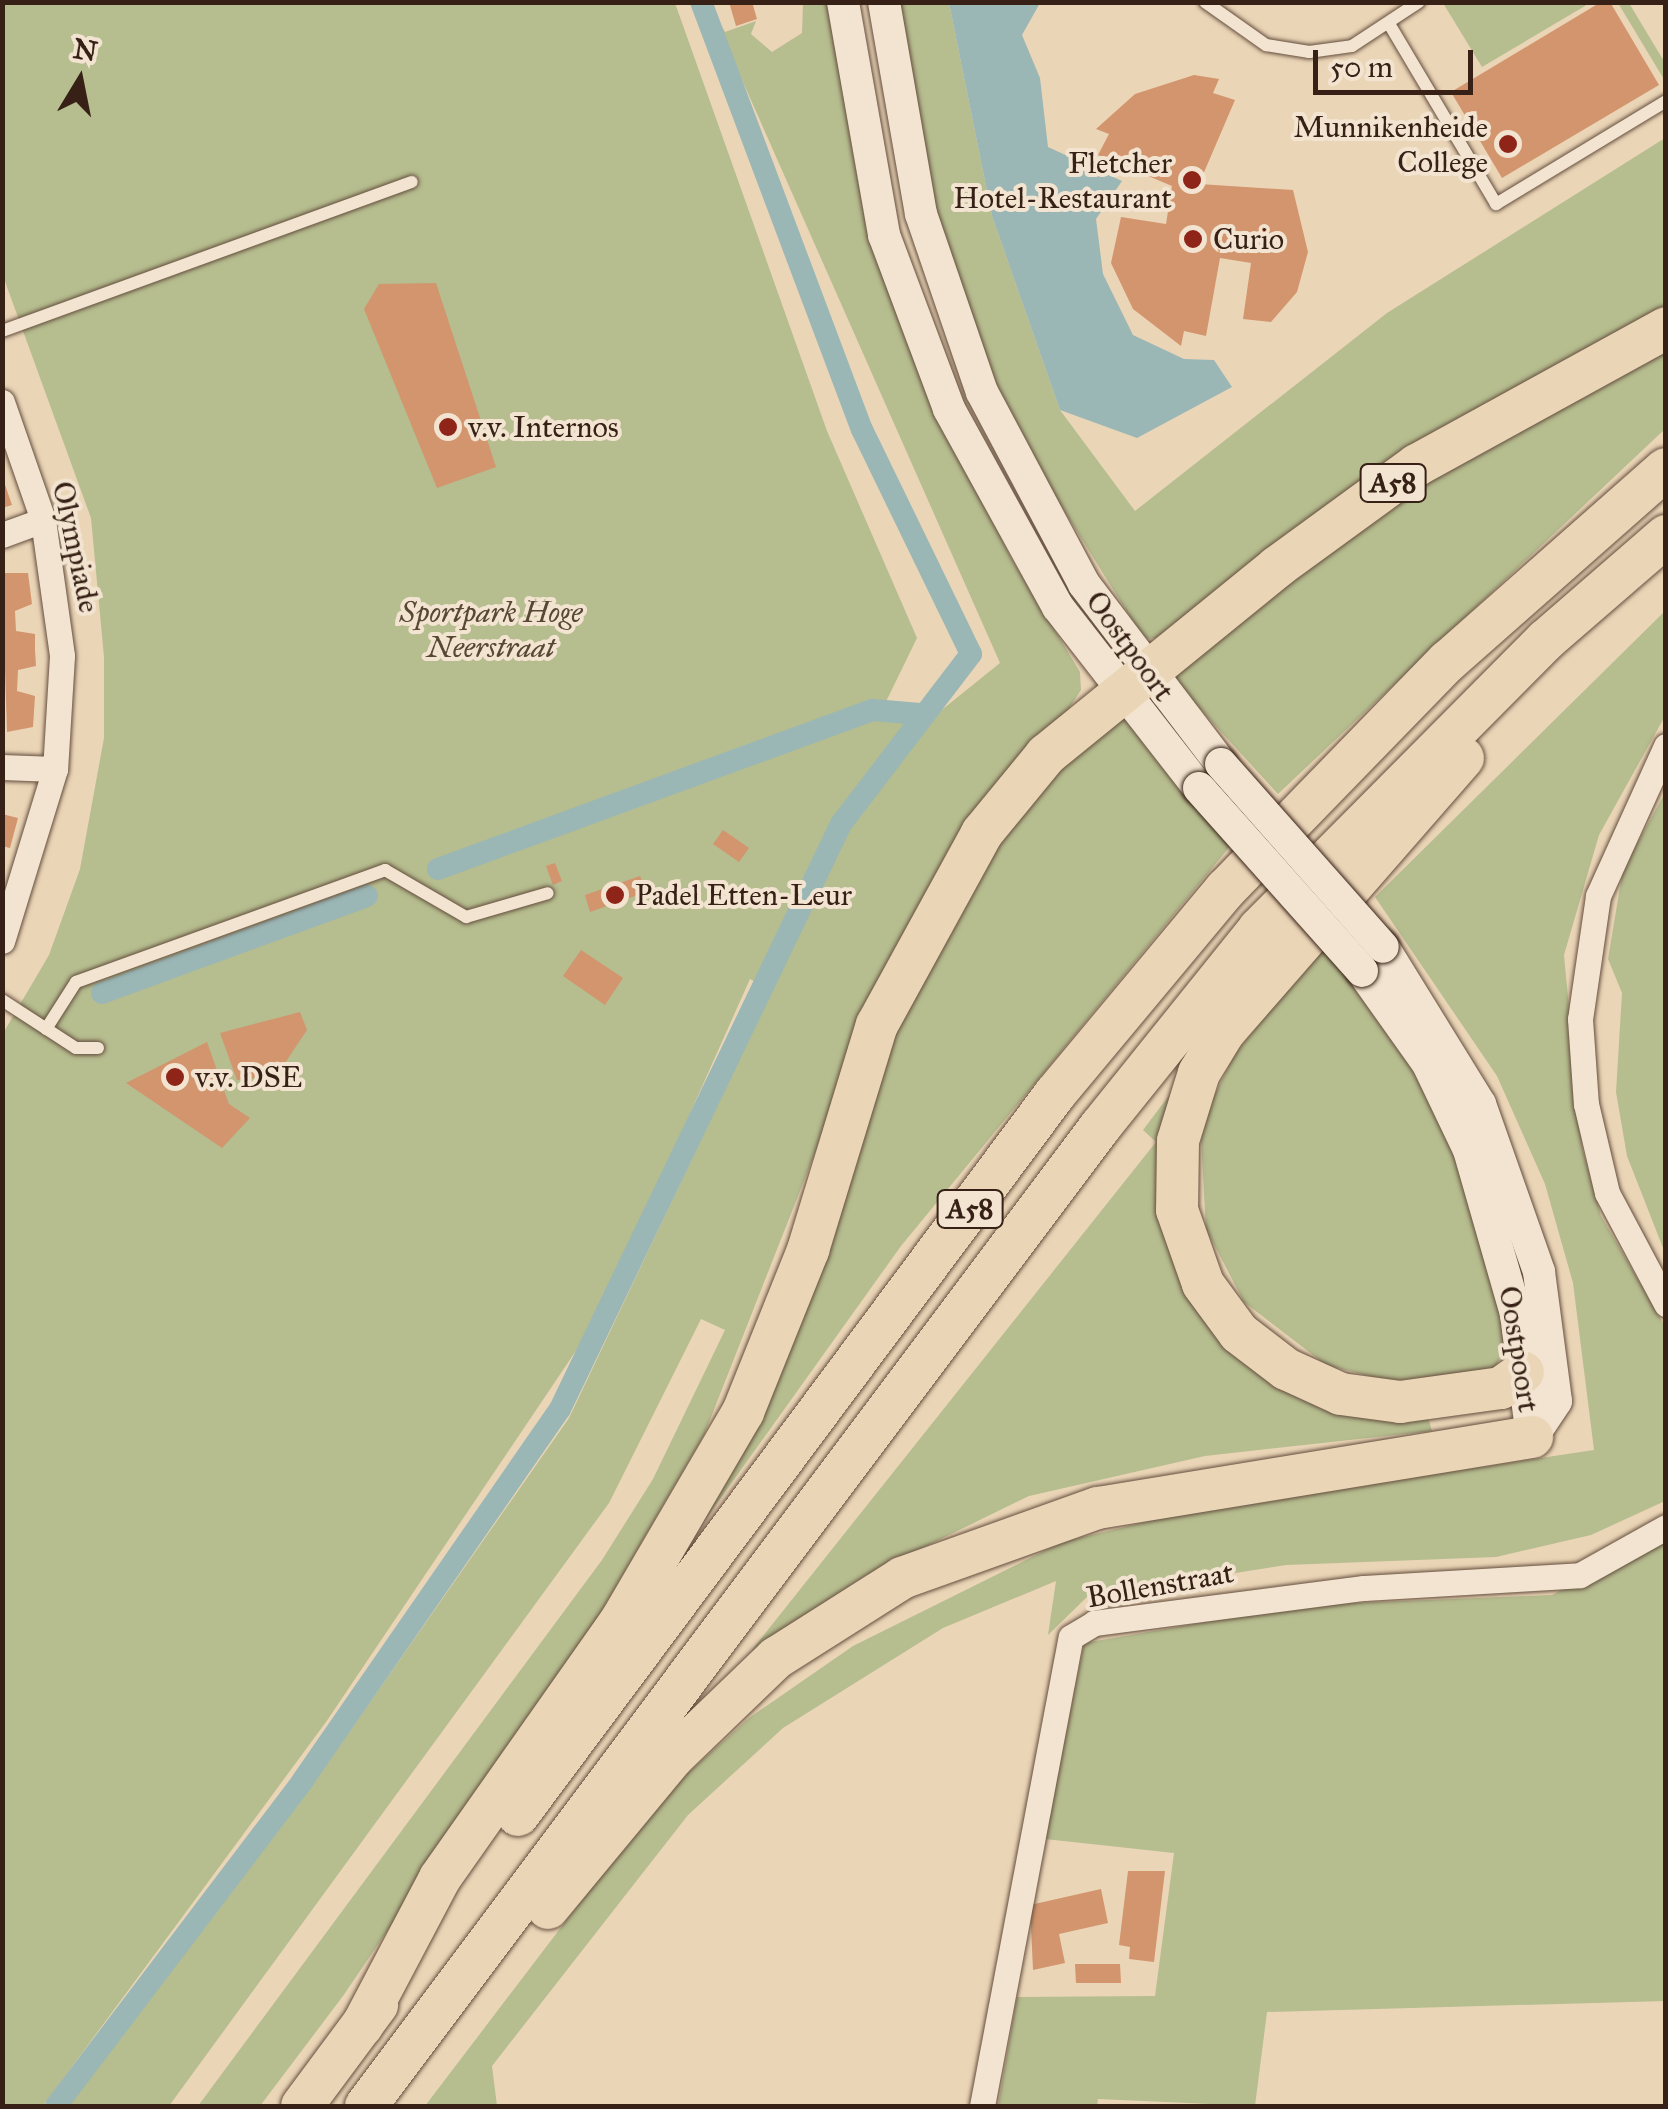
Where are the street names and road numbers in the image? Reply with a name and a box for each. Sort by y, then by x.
road number: A58 [1358,460,1428,506]
street label: Olympiade [45,478,107,616]
street label: Oostpoort [1078,584,1182,708]
road number: A58 [935,1186,1005,1232]
street label: Oostpoort [1491,1283,1547,1415]
street label: Bollenstraat [1084,1554,1236,1616]

